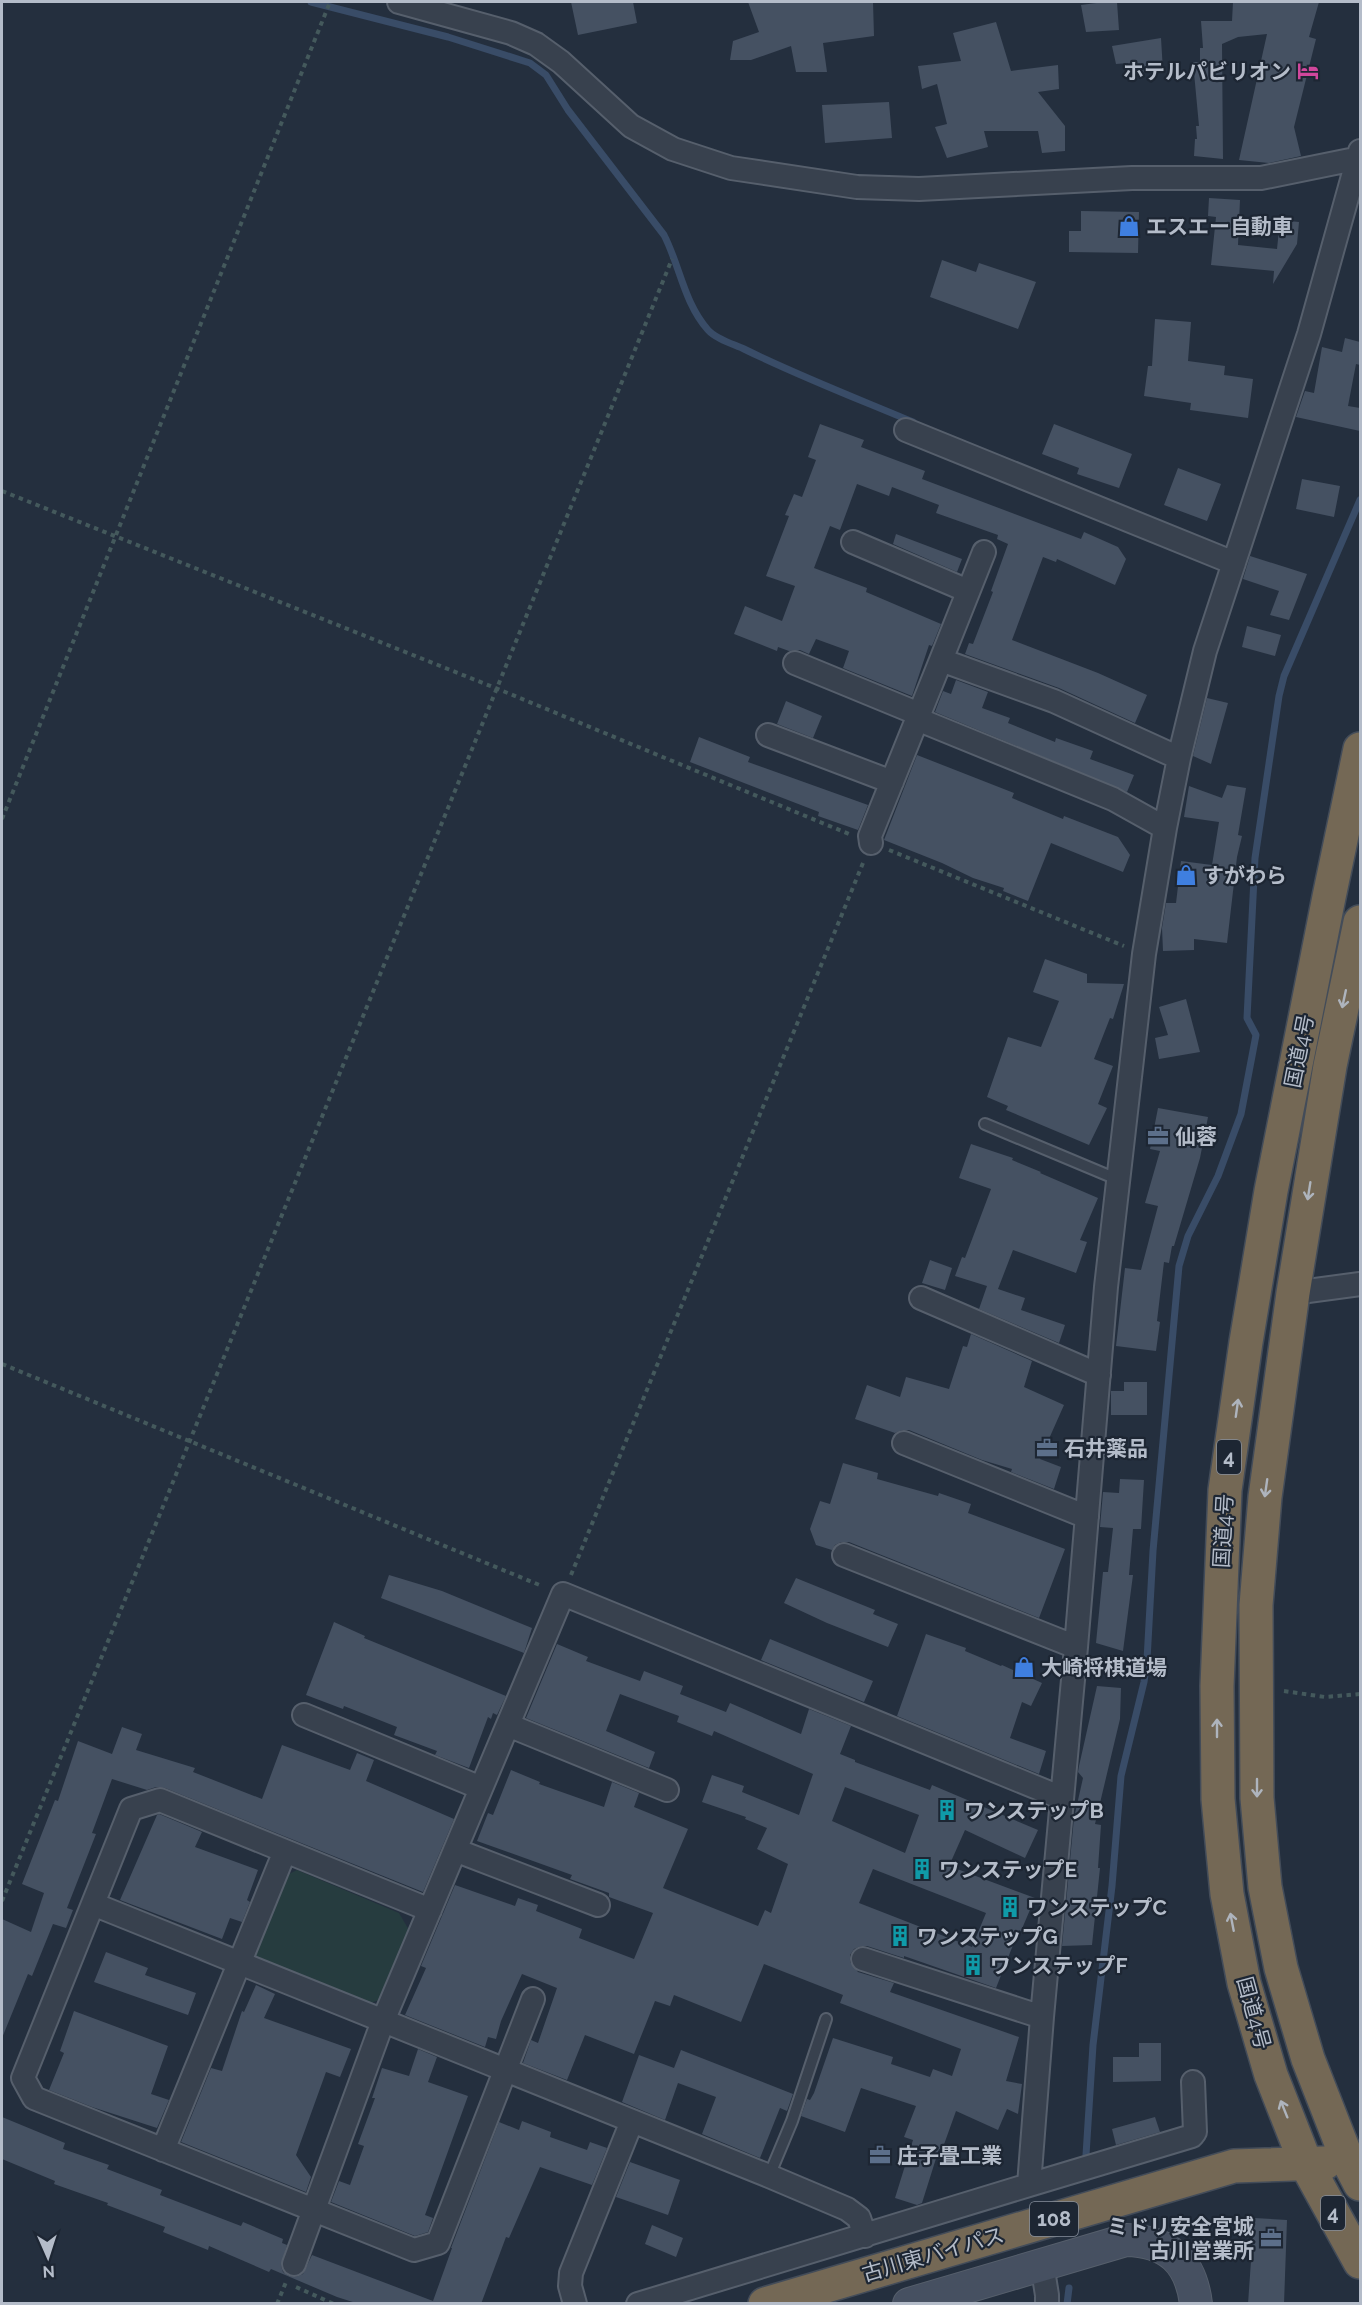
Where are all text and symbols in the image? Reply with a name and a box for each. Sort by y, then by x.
place label: ホテルパビリオン [1123,59,1291,84]
hotel icon: ホテルパビリオン [1296,59,1320,83]
shop icon: エスエー自動車 [1117,214,1141,238]
place label: エスエー自動車 [1146,214,1293,239]
shop icon: すがわら [1174,863,1198,887]
place label: すがわら [1203,863,1287,888]
one-way arrow [1338,989,1349,1009]
street label: 国道4号 [1280,1012,1318,1090]
office icon: 仙蓉 [1146,1124,1170,1148]
place label: 仙蓉 [1175,1124,1217,1149]
one-way arrow [1304,1181,1315,1201]
one-way arrow [1231,1398,1242,1418]
office icon: 石井薬品 [1035,1436,1059,1460]
place label: 石井薬品 [1064,1436,1148,1461]
road number: 4 [1217,1440,1241,1474]
one-way arrow [1260,1478,1271,1497]
street label: 国道4号 [1209,1493,1237,1569]
shop icon: 大崎将棋道場 [1012,1655,1036,1679]
place label: 大崎将棋道場 [1041,1655,1167,1680]
one-way arrow [1211,1718,1223,1738]
one-way arrow [1251,1777,1263,1797]
building icon: ワンステップB [935,1798,959,1822]
place label: ワンステップB [964,1798,1104,1823]
building icon: ワンステップE [910,1857,934,1881]
place label: ワンステップE [939,1857,1077,1882]
building icon: ワンステップC [998,1895,1022,1919]
place label: ワンステップC [1027,1895,1167,1920]
one-way arrow [1226,1913,1237,1932]
building icon: ワンステップG [888,1924,912,1948]
place label: ワンステップG [917,1924,1058,1949]
building icon: ワンステップF [961,1953,985,1977]
place label: ワンステップF [990,1953,1128,1978]
street label: 国道4号 [1232,1974,1276,2052]
one-way arrow [1278,2101,1289,2119]
office icon: 庄子畳工業 [868,2143,892,2167]
place label: 庄子畳工業 [897,2143,1002,2168]
road number: 4 [1321,2196,1345,2230]
road number: 108 [1030,2202,1078,2236]
place label: ミドリ安全宮城 古川営業所 [1107,2214,1254,2263]
street label: 古川東バイパス [859,2222,1007,2286]
office icon: ミドリ安全宮城 古川営業所 [1259,2226,1283,2250]
north arrow [18,2227,78,2287]
text: N [42,2262,55,2281]

